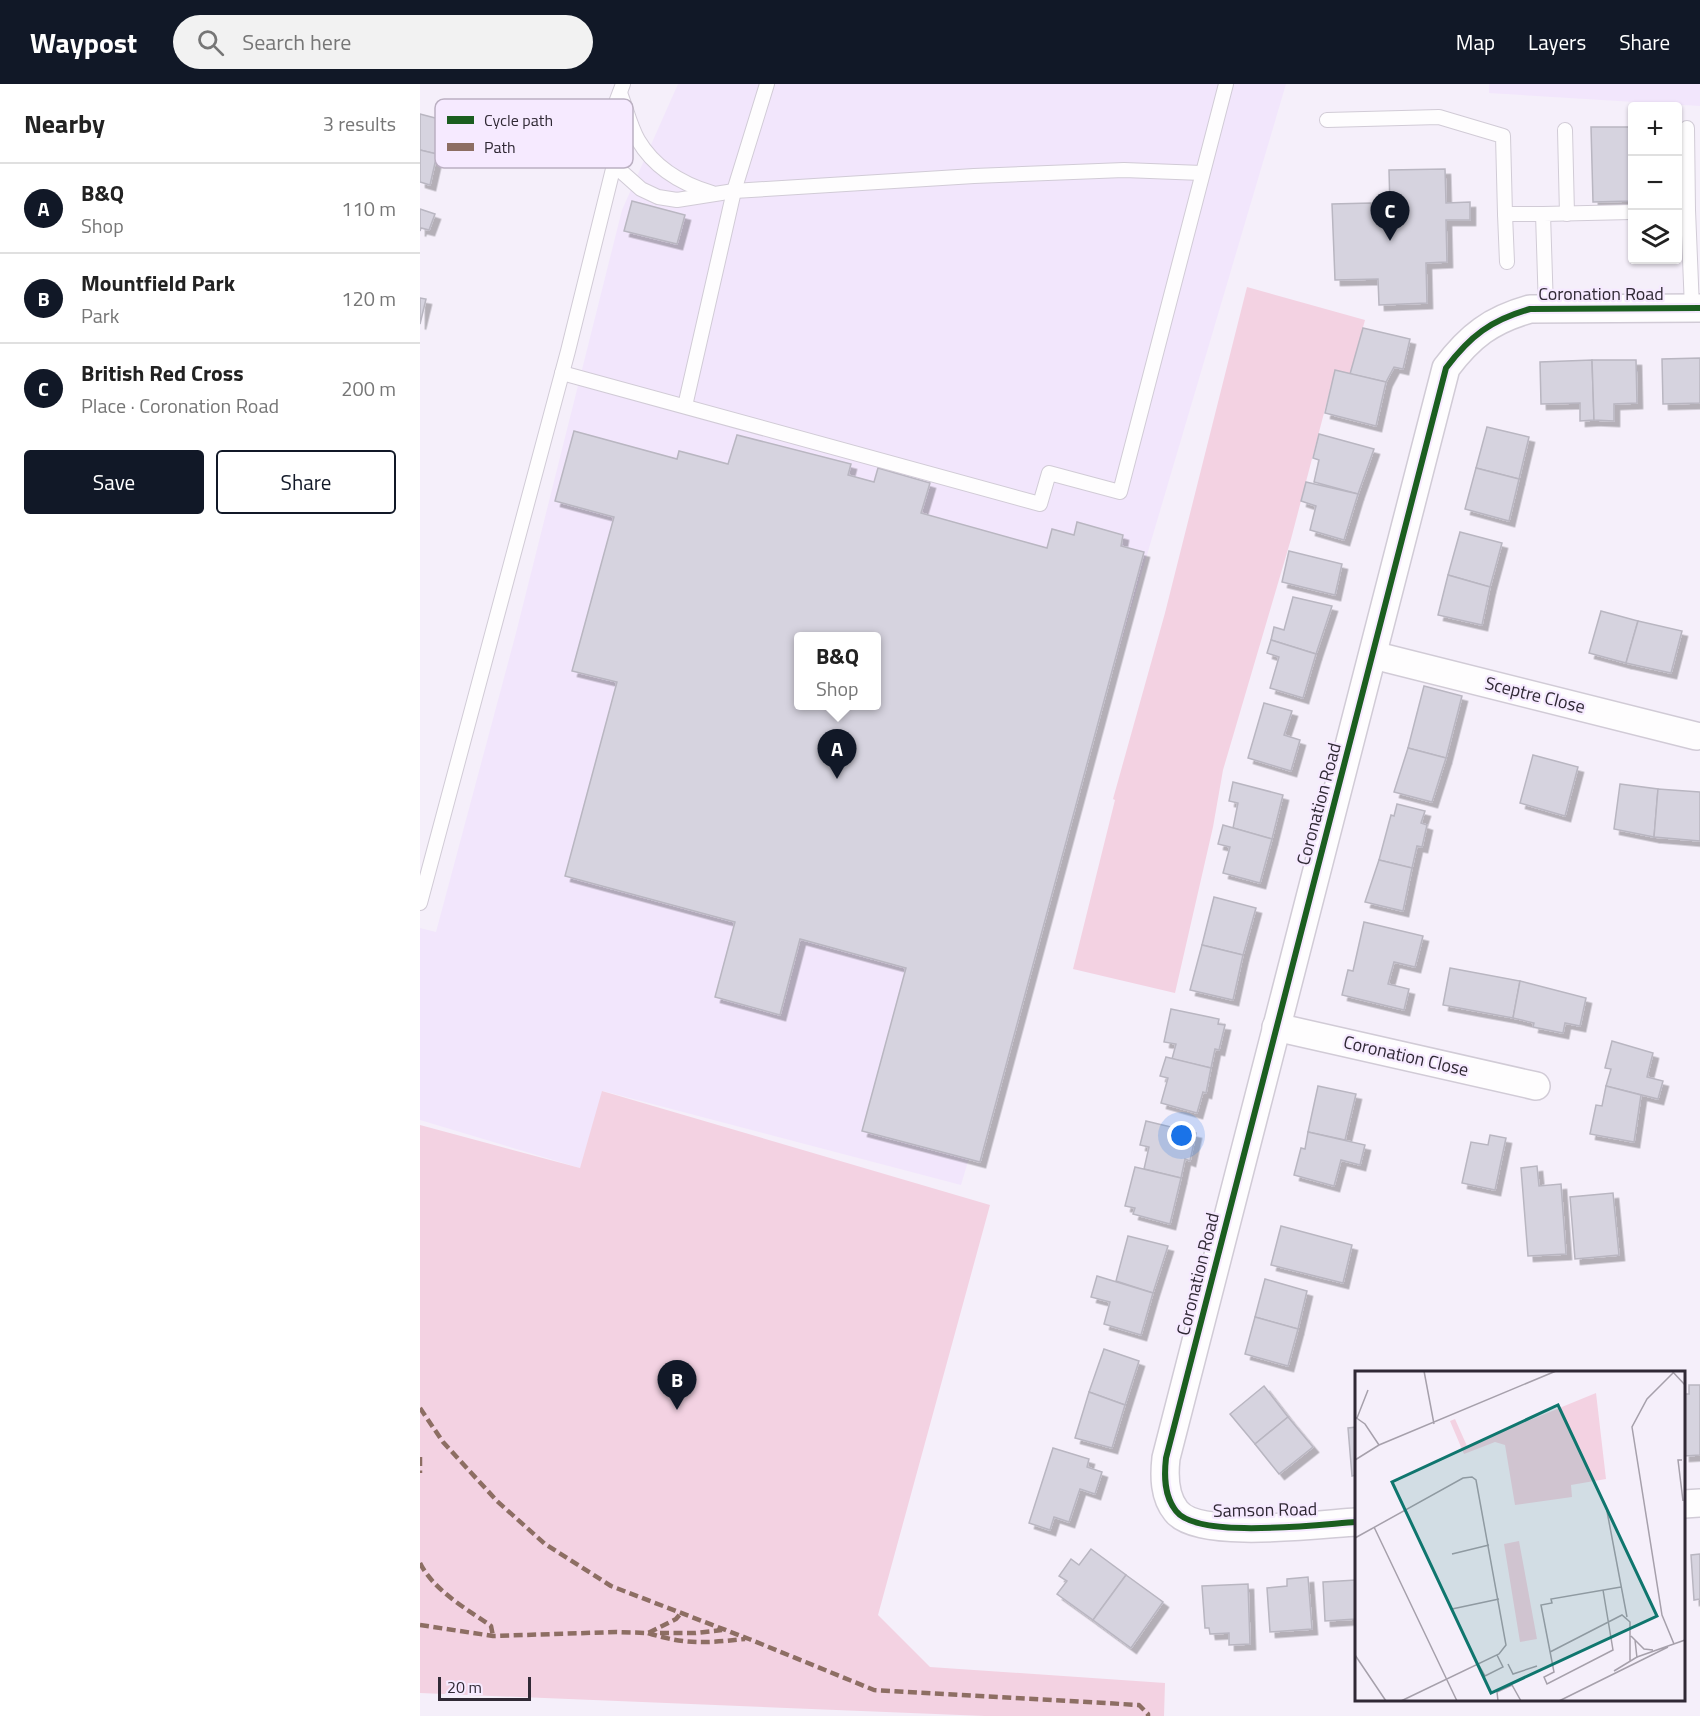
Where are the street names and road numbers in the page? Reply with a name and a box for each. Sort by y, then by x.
street label: Coronation Road [1538,280,1664,307]
street label: Sceptre Close [1482,669,1588,720]
street label: Coronation Road [1289,740,1348,868]
street label: Coronation Close [1341,1028,1471,1083]
street label: Coronation Road [1169,1210,1226,1338]
street label: Samson Road [1213,1495,1317,1524]

